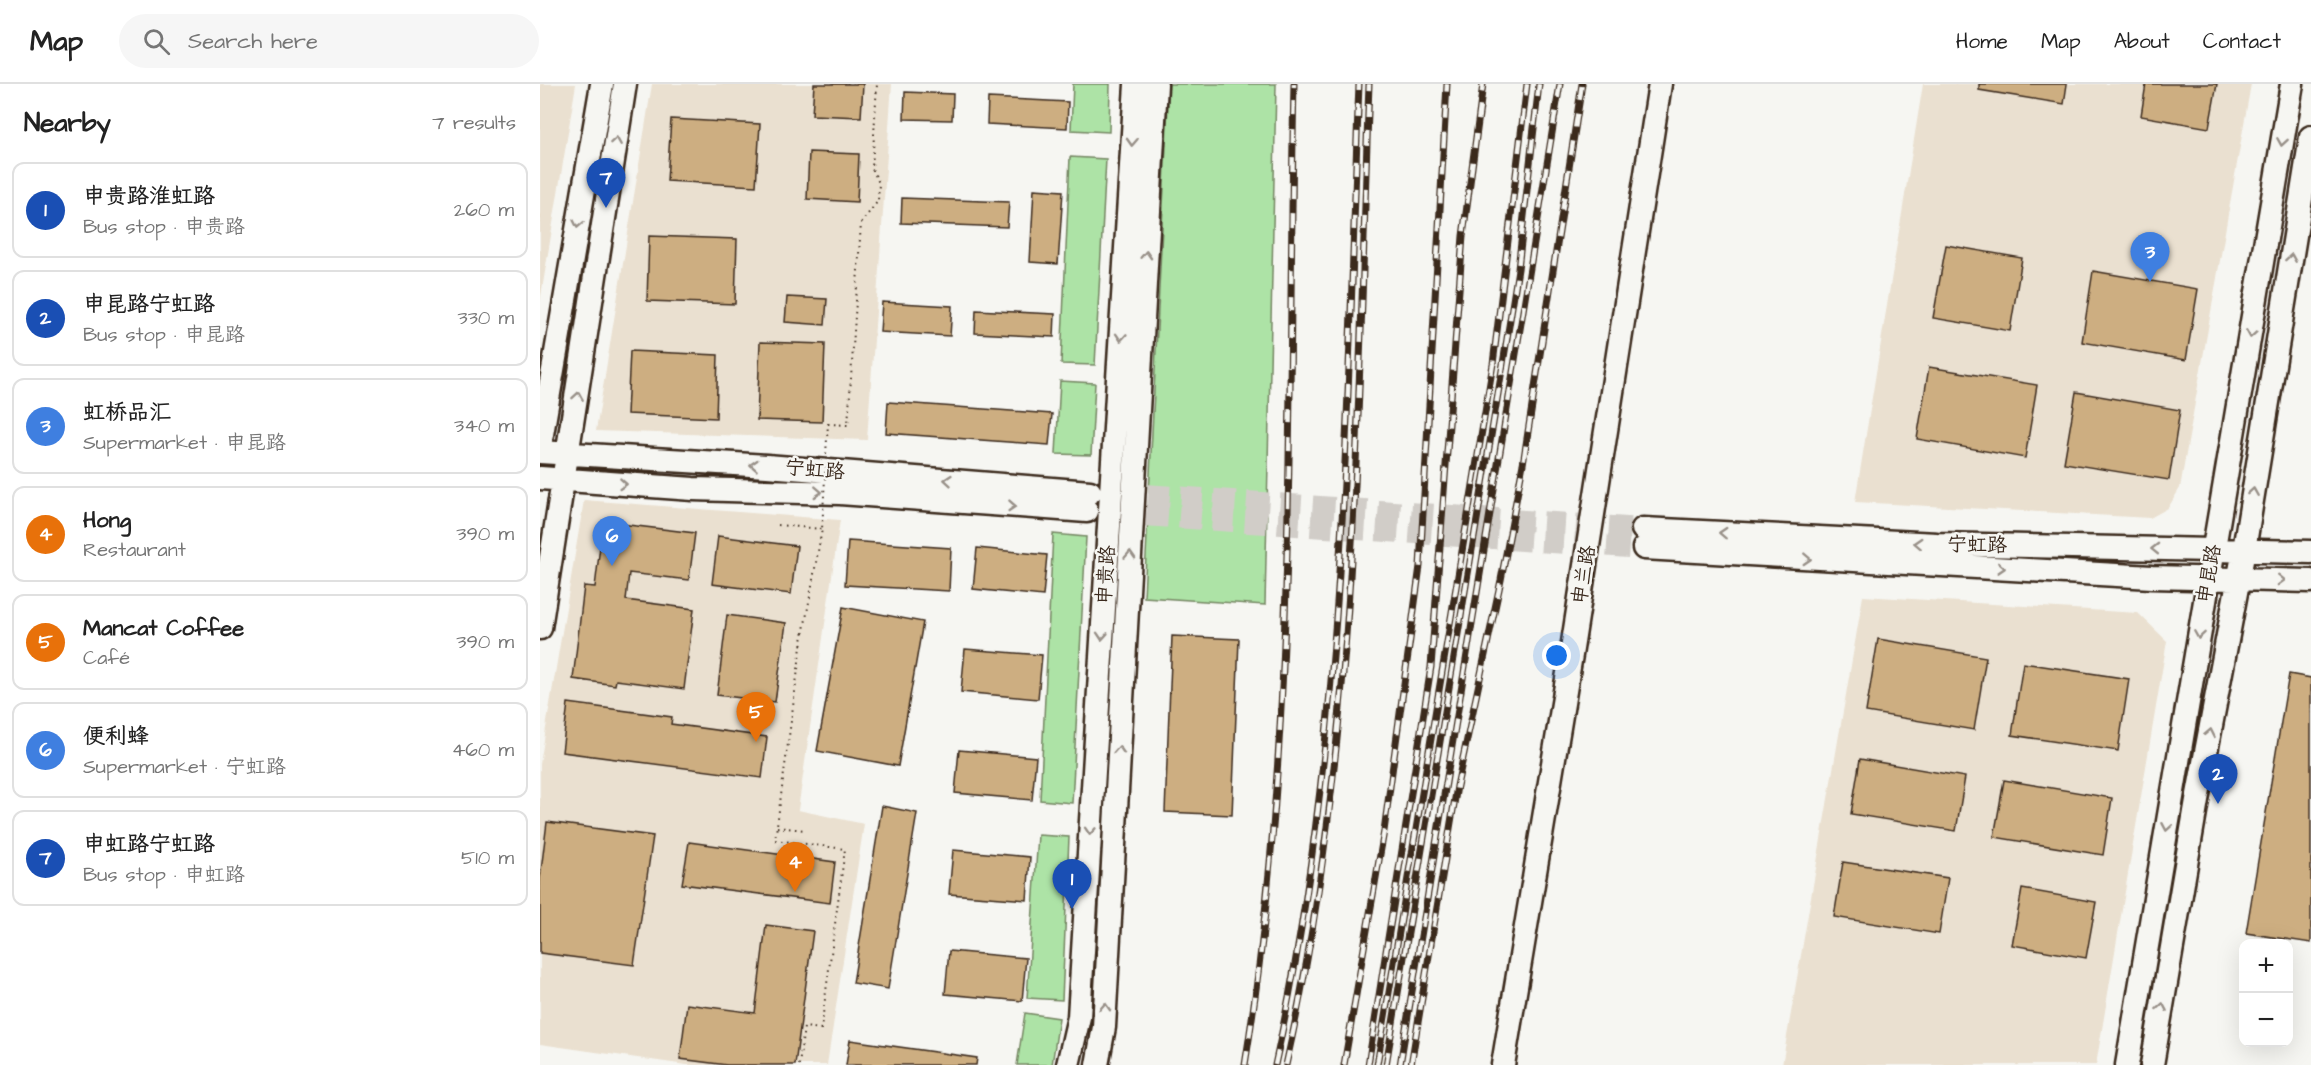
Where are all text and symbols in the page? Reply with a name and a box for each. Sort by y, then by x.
search box [119,14,539,68]
text: Map [30,22,83,61]
icon: search [140,25,173,58]
text: Search here [188,26,318,57]
text: Home [1956,27,2008,56]
text: Map [2041,27,2081,56]
text: About [2114,27,2170,56]
text: Contact [2203,27,2281,56]
text: Nearby [24,105,111,141]
text: 7 results [432,109,516,137]
one-way arrow [610,136,622,146]
one-way arrow [2276,136,2289,146]
one-way arrow [1126,138,1139,147]
pin: 7 [586,158,626,208]
text: 申贵路淮虹路 [83,181,215,212]
text: 1 [44,196,47,224]
text: 260 m [454,196,514,224]
text: Bus stop · 申贵路 [83,213,245,241]
one-way arrow [572,219,585,229]
pin: 3 [2130,232,2170,282]
one-way arrow [1140,251,1153,260]
one-way arrow [2284,254,2297,264]
text: 申昆路宁虹路 [83,289,215,320]
text: 2 [40,304,51,332]
text: 330 m [457,304,514,332]
text: Bus stop · 申昆路 [83,321,245,349]
one-way arrow [2245,330,2257,339]
one-way arrow [1114,333,1127,342]
one-way arrow [571,391,583,401]
text: 虹桥品汇 [83,397,171,428]
text: 3 [40,412,51,440]
text: 340 m [454,412,514,440]
text: Supermarket · 申昆路 [83,429,286,457]
street label: 宁虹路 [784,453,847,487]
one-way arrow [750,459,759,472]
one-way arrow [944,474,953,487]
one-way arrow [618,477,627,490]
one-way arrow [813,486,822,499]
one-way arrow [2247,488,2259,497]
one-way arrow [1008,499,1017,512]
text: Hong [83,505,131,536]
pin: 6 [592,516,632,566]
text: 4 [39,520,52,548]
text: 390 m [456,520,514,548]
one-way arrow [1719,527,1728,540]
street label: 宁虹路 [1947,530,2008,560]
text: Restaurant [83,536,186,564]
one-way arrow [1913,537,1922,550]
street label: 申昆路 [2190,541,2228,606]
street label: 申兰路 [1565,542,1603,607]
street label: 申贵路 [1090,543,1122,606]
one-way arrow [2150,543,2159,555]
one-way arrow [1123,550,1136,559]
one-way arrow [1802,552,1811,565]
one-way arrow [1997,561,2006,574]
one-way arrow [2276,574,2285,587]
text: Mancat Coffee [83,613,244,644]
text: 5 [38,628,53,656]
text: 390 m [456,628,514,656]
one-way arrow [2193,630,2205,639]
one-way arrow [1096,632,1109,641]
your location [1542,641,1571,670]
text: Café [83,644,130,672]
pin: 5 [736,692,776,742]
text: 便利蜂 [83,721,149,752]
one-way arrow [2203,728,2216,738]
text: 6 [39,736,52,764]
text: 460 m [452,736,514,764]
one-way arrow [1113,745,1126,754]
text: Supermarket · 宁虹路 [83,753,286,781]
pin: 2 [2198,754,2238,804]
one-way arrow [2161,822,2174,832]
one-way arrow [1084,827,1097,836]
text: 申虹路宁虹路 [83,829,215,860]
pin: 4 [776,842,814,892]
text: 7 [39,844,52,872]
text: 510 m [461,844,514,872]
pin: 1 [1052,860,1092,909]
text: Bus stop · 申虹路 [83,861,245,889]
map controls [2239,939,2293,1047]
button: + [2239,939,2293,993]
button: − [2239,993,2293,1047]
one-way arrow [1098,1003,1111,1012]
one-way arrow [2155,1003,2168,1013]

